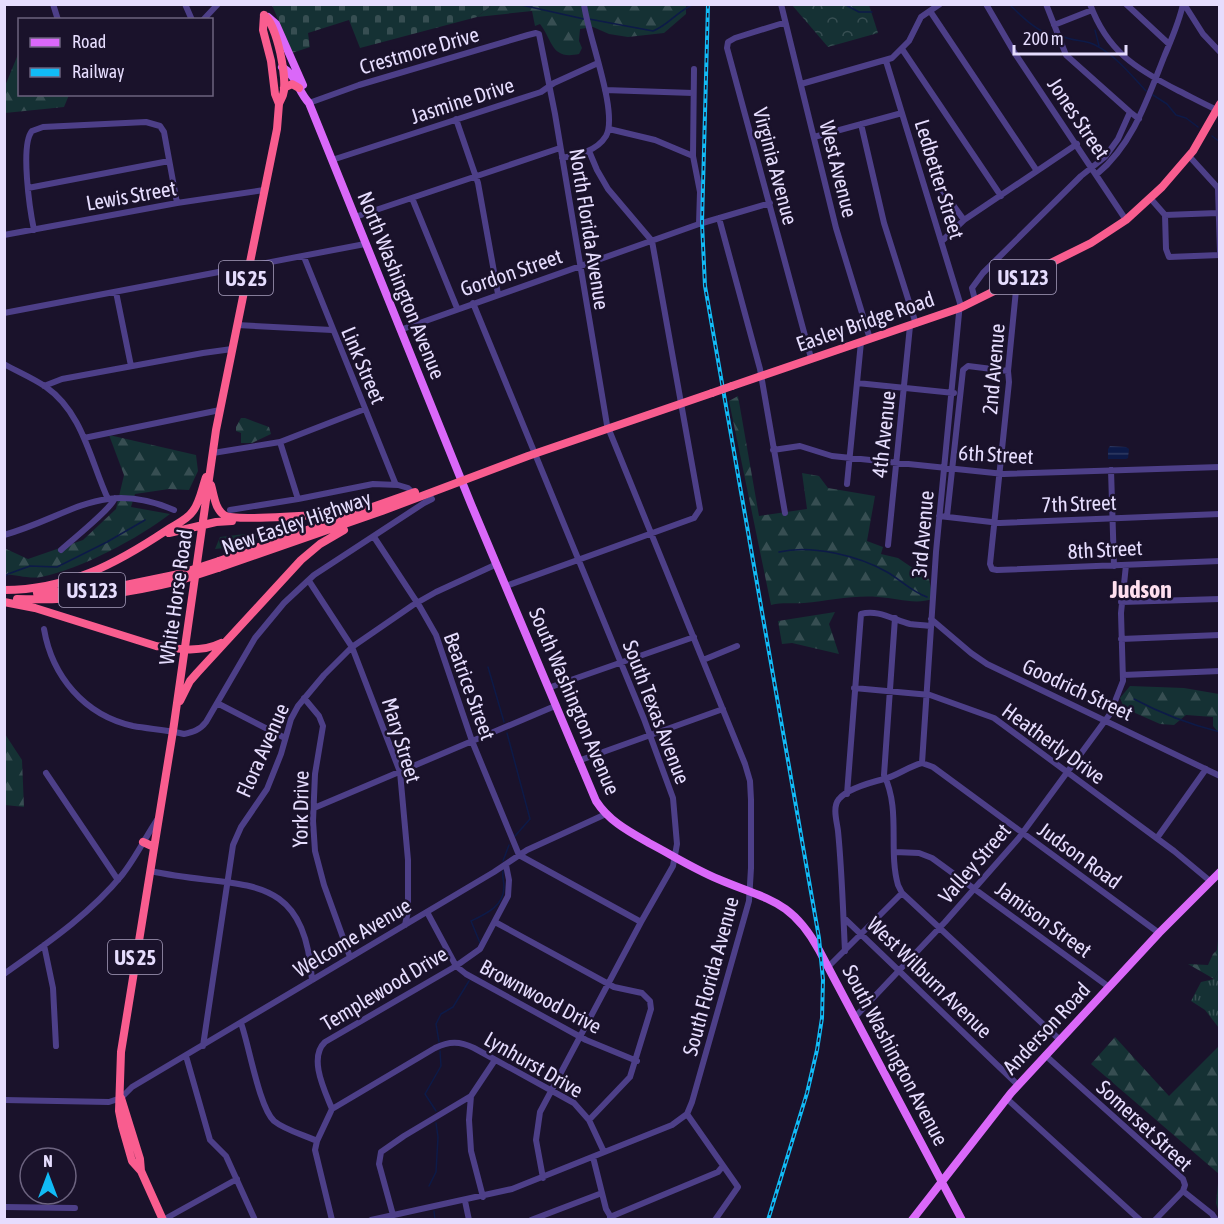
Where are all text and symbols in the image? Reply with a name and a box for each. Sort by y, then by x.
legend [18,18,213,96]
scale bar [1014,18,1126,56]
street label: Crestmore Drive [357,22,481,78]
text: 200 m [1023,28,1064,49]
text: Road [72,31,106,52]
text: Railway [72,61,124,82]
street label: Jasmine Drive [407,72,517,128]
street label: Jones Street [1043,73,1115,163]
street label: Virginia Avenue [749,105,803,227]
street label: Ledbetter Street [910,116,970,242]
street label: West Avenue [815,118,863,220]
street label: North Florida Avenue [565,147,615,311]
street label: Lewis Street [84,175,178,215]
street label: North Washington Avenue [353,188,451,382]
street label: Gordon Street [457,243,565,301]
road number: US 123 [990,260,1056,294]
road number: US 25 [219,261,273,295]
street label: Easley Bridge Road [793,286,937,356]
street label: Link Street [337,323,391,407]
street label: 2nd Avenue [977,323,1009,415]
street label: 4th Avenue [867,389,899,479]
street label: 6th Street [958,440,1034,468]
street label: New Easley Highway [218,485,374,559]
street label: 3rd Avenue [906,490,938,578]
street label: 7th Street [1041,490,1117,516]
street label: White Horse Road [154,528,196,666]
street label: 8th Street [1067,535,1143,563]
road number: US 123 [59,573,125,607]
district label: Judson [1109,576,1172,603]
street label: South Washington Avenue [525,604,625,798]
street label: Beatrice Street [439,629,501,743]
street label: South Texas Avenue [619,637,695,787]
street label: Goodrich Street [1019,653,1137,725]
street label: Mary Street [378,695,426,785]
street label: Heatherly Drive [998,698,1110,788]
street label: Flora Avenue [231,699,293,801]
street label: York Drive [287,770,313,848]
street label: Judson Road [1034,817,1126,893]
street label: Valley Street [933,818,1015,908]
street label: Jamison Street [991,876,1097,962]
street label: Welcome Avenue [289,893,415,981]
street label: South Florida Avenue [677,894,743,1058]
street label: West Wilburn Avenue [863,912,997,1042]
road number: US 25 [108,940,162,974]
street label: Templewood Drive [317,941,451,1035]
street label: Brownwood Drive [476,954,606,1038]
street label: South Washington Avenue [838,961,954,1149]
street label: Anderson Road [997,977,1095,1079]
street label: Lynhurst Drive [480,1026,588,1102]
street label: Somerset Street [1092,1075,1198,1175]
north arrow [18,1146,78,1206]
text: N [43,1152,53,1170]

